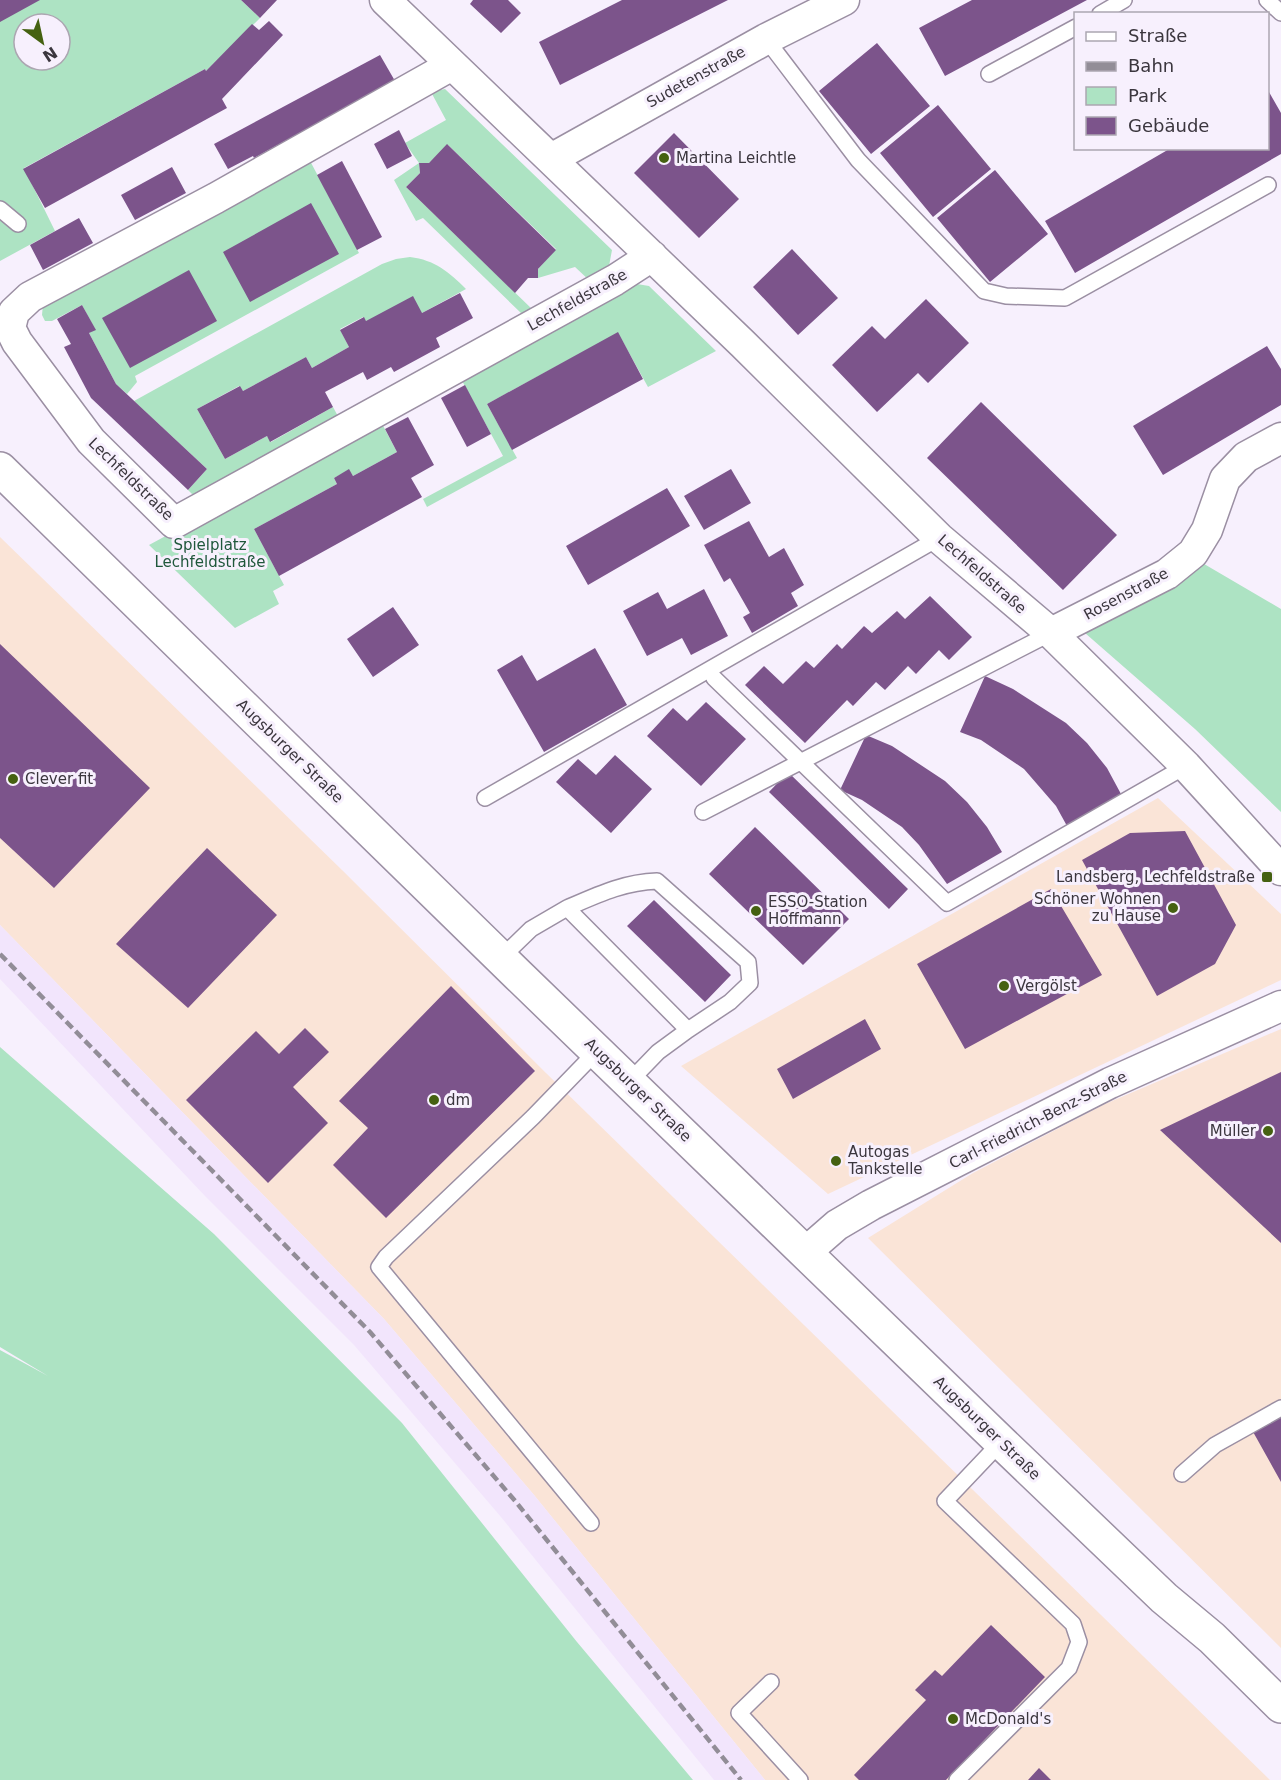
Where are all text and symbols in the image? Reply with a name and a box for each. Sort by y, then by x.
north arrow [12,12,72,72]
legend [1074,12,1269,150]
text: Straße [1128,25,1187,46]
street label: Sudetenstraße [643,42,749,112]
text: N [39,43,61,66]
text: Bahn [1128,55,1174,76]
text: Park [1128,85,1167,106]
text: Gebäude [1128,115,1209,136]
place label: Martina Leichtle [676,149,796,167]
marker: Martina Leichtle [657,151,671,165]
street label: Lechfeldstraße [524,265,630,335]
street label: Lechfeldstraße [85,434,177,524]
street label: Lechfeldstraße [934,531,1030,617]
park label: Spielplatz Lechfeldstraße [154,536,266,571]
street label: Rosenstraße [1081,564,1171,624]
street label: Augsburger Straße [233,695,347,807]
place label: Clever fit [25,770,93,788]
marker: Clever fit [6,772,20,786]
place label: Landsberg, Lechfeldstraße [1056,868,1255,886]
marker: Landsberg, Lechfeldstraße [1260,870,1274,884]
place label: Schöner Wohnen zu Hause [1034,890,1161,925]
place label: ESSO-Station Hoffmann [768,893,868,928]
marker: Schöner Wohnen zu Hause [1166,901,1180,915]
marker: ESSO-Station Hoffmann [749,904,763,918]
place label: Vergölst [1016,977,1077,995]
marker: Vergölst [997,979,1011,993]
street label: Augsburger Straße [581,1034,695,1146]
street label: Carl-Friedrich-Benz-Straße [946,1067,1130,1173]
place label: dm [446,1091,470,1109]
marker: dm [427,1093,441,1107]
place label: Müller [1210,1122,1257,1140]
marker: Müller [1261,1124,1275,1138]
place label: Autogas Tankstelle [847,1143,923,1178]
marker: Autogas Tankstelle [829,1154,843,1168]
street label: Augsburger Straße [930,1372,1044,1484]
place label: McDonald's [965,1710,1051,1728]
marker: McDonald's [946,1712,960,1726]

